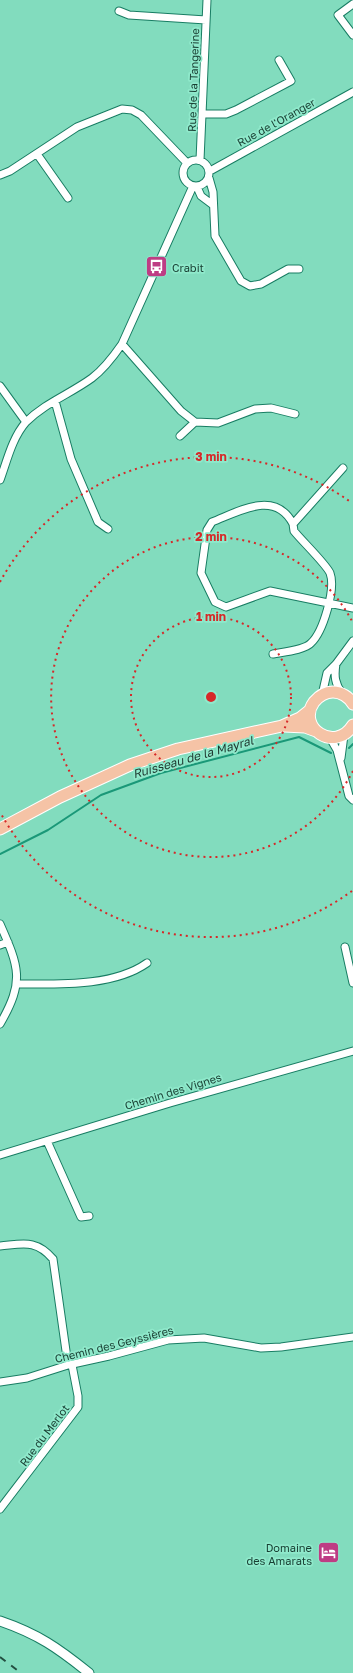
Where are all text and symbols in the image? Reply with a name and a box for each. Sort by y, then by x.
street label: Rue de la Tangerine [185,28,201,132]
street label: Rue de l'Oranger [235,95,318,149]
bus stop icon: Crabit [144,254,170,280]
place label: Crabit [172,261,204,274]
text: 3 min [195,449,227,464]
text: 2 min [195,529,227,544]
text: 1 min [196,609,226,624]
centre of rings [204,690,218,704]
water label: Ruisseau de la Mayral [131,732,256,781]
street label: Chemin des Vignes [123,1070,223,1112]
street label: Chemin des Geyssières [53,1323,175,1365]
street label: Rue du Merlot [17,1402,71,1468]
hotel icon: Domaine des Amarats [315,1540,341,1566]
place label: Domaine des Amarats [246,1541,312,1567]

